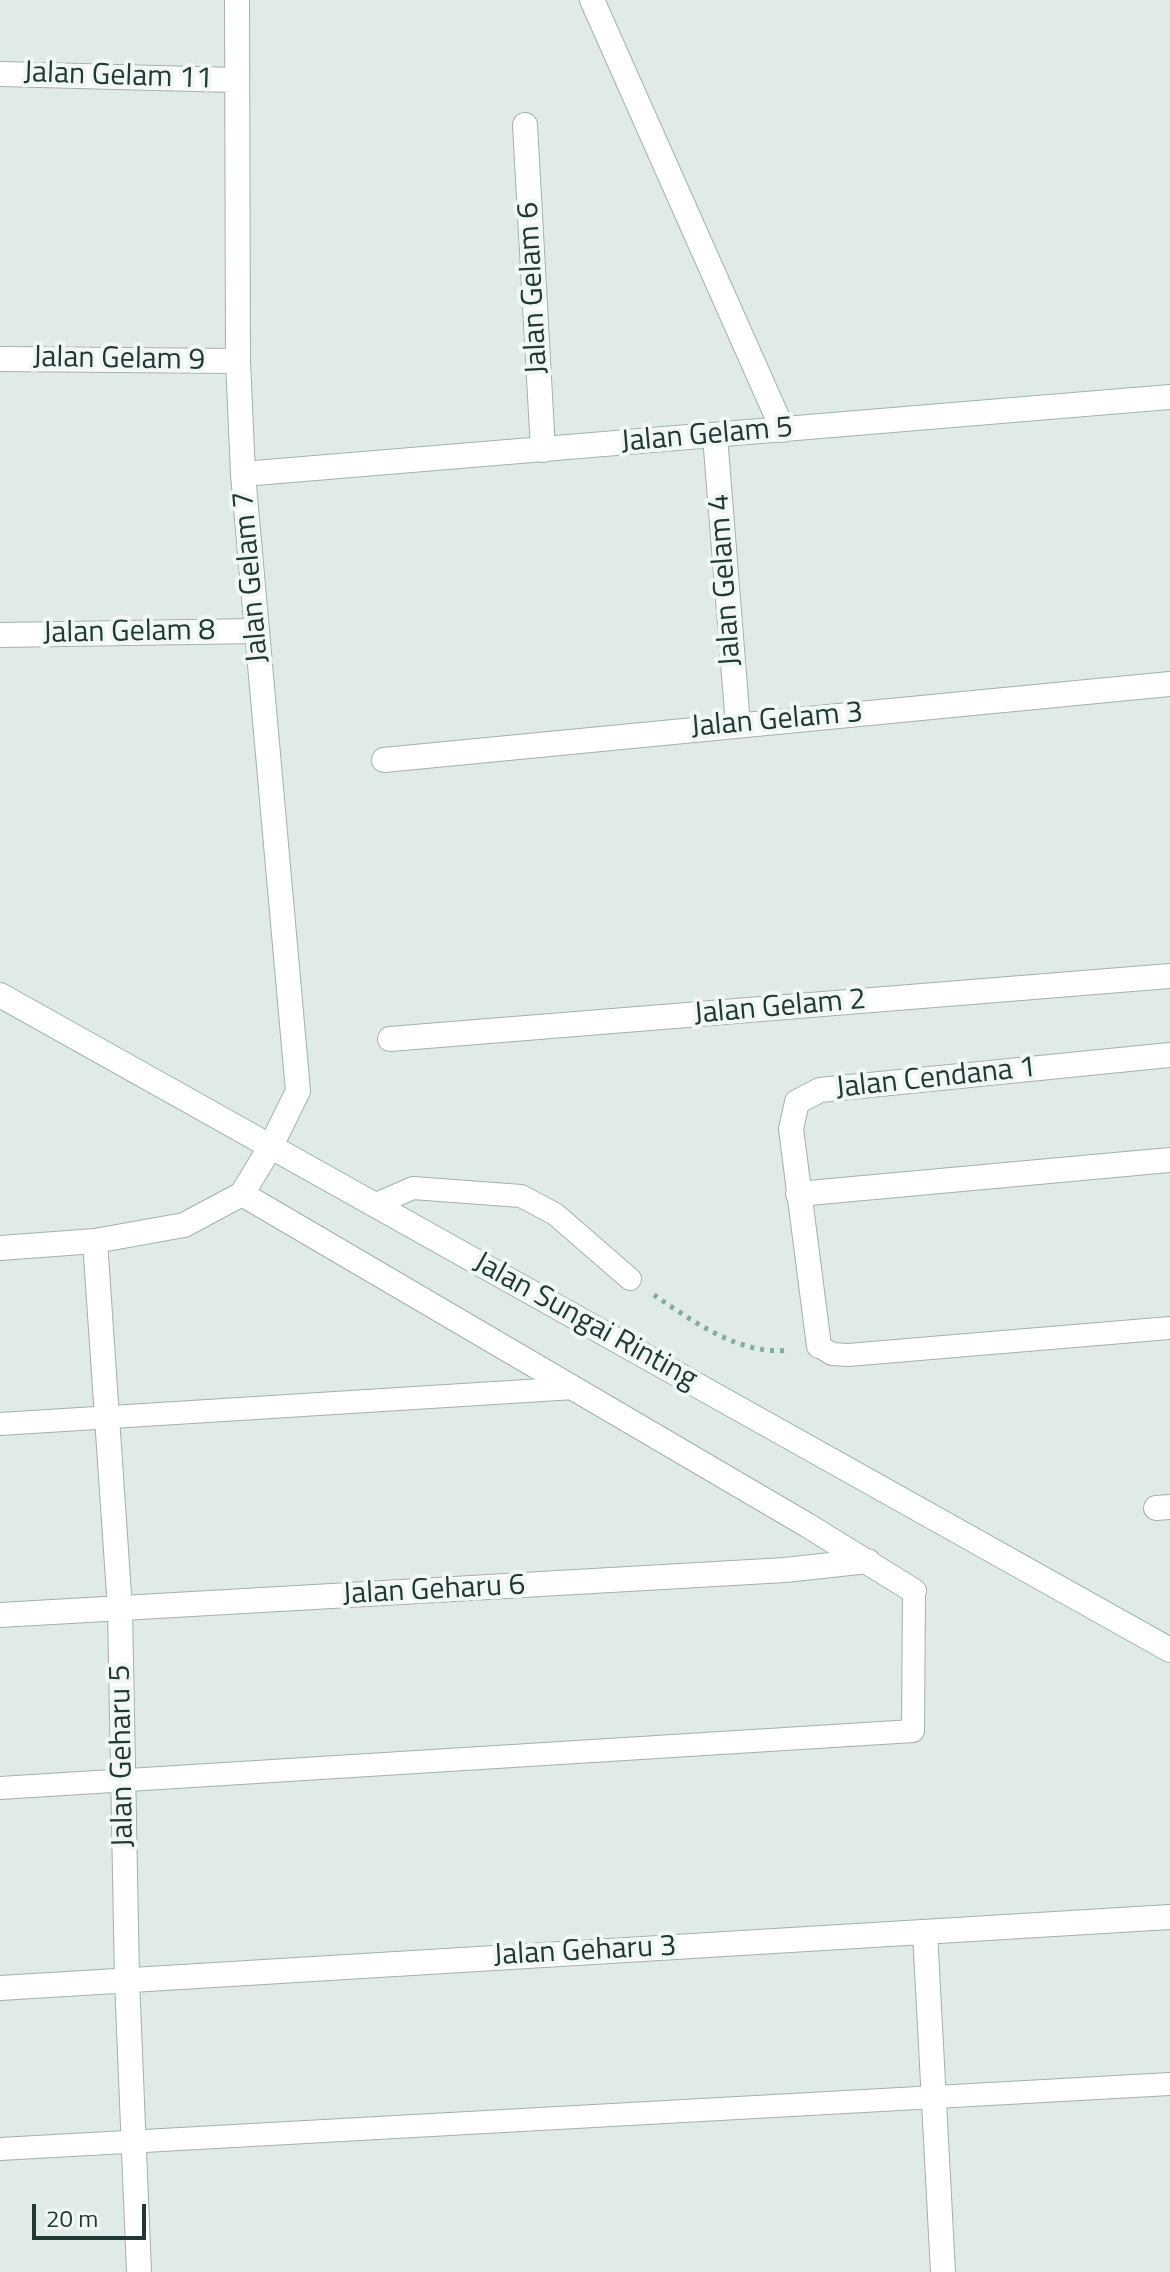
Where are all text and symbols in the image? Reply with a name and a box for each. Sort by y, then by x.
street label: Jalan Gelam 11 [23,56,213,98]
street label: Jalan Gelam 6 [512,201,556,375]
street label: Jalan Gelam 9 [32,340,206,380]
street label: Jalan Gelam 5 [620,411,794,461]
street label: Jalan Gelam 7 [227,490,277,664]
street label: Jalan Gelam 4 [702,493,750,667]
street label: Jalan Gelam 8 [42,613,216,653]
street label: Jalan Gelam 3 [690,696,864,746]
street label: Jalan Gelam 2 [693,983,867,1033]
street label: Jalan Cendana 1 [834,1051,1038,1107]
street label: Jalan Sungai Rinting [467,1246,703,1398]
street label: Jalan Geharu 6 [342,1568,526,1614]
street label: Jalan Geharu 5 [103,1664,143,1848]
street label: Jalan Geharu 3 [493,1929,677,1975]
scale bar [36,2188,150,2238]
text: 20 m [46,2200,98,2236]

